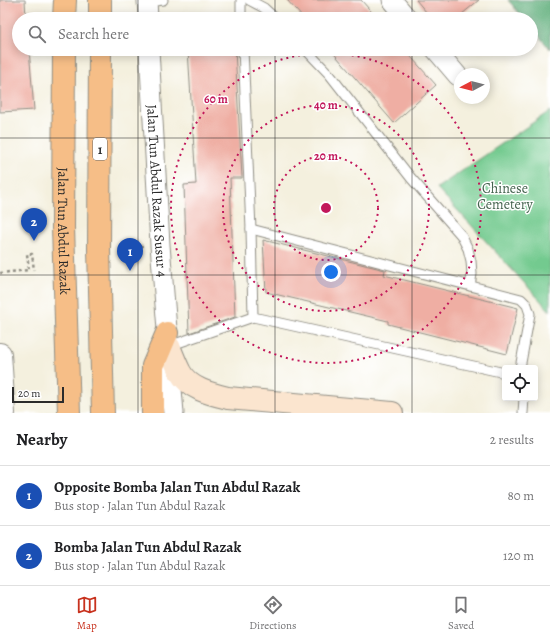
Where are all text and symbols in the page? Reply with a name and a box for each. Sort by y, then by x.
search box [12,12,538,56]
icon: search [26,23,48,45]
text: Search here [58,24,129,44]
north arrow [454,68,490,104]
text: 60 m [204,91,228,107]
text: 40 m [314,97,338,113]
street label: Jalan Tun Abdul Razak Susur 4 [142,104,172,278]
road number: 1 [93,138,107,160]
text: 20 m [314,148,338,164]
street label: Jalan Tun Abdul Razak [53,167,74,295]
park label: Chinese Cemetery [477,179,533,214]
centre of rings [319,201,333,215]
pin: 2 [21,208,47,241]
pin: 1 [117,238,143,271]
your location [321,262,341,282]
map controls [502,365,538,401]
button: locate [502,365,538,401]
scale bar [12,385,64,404]
text: 20 m [18,386,40,401]
text: Nearby [16,428,67,451]
text: 2 results [490,431,534,448]
text: Opposite Bomba Jalan Tun Abdul Razak [54,477,300,497]
text: 1 [27,487,31,504]
text: 80 m [507,487,534,504]
text: Bus stop · Jalan Tun Abdul Razak [54,497,225,514]
text: Bomba Jalan Tun Abdul Razak [54,537,241,557]
text: 2 [26,547,32,564]
text: 120 m [503,547,534,564]
text: Bus stop · Jalan Tun Abdul Razak [54,557,225,574]
tab: Map [76,594,98,633]
tab: Directions [249,594,297,633]
tab: Saved [448,594,474,633]

